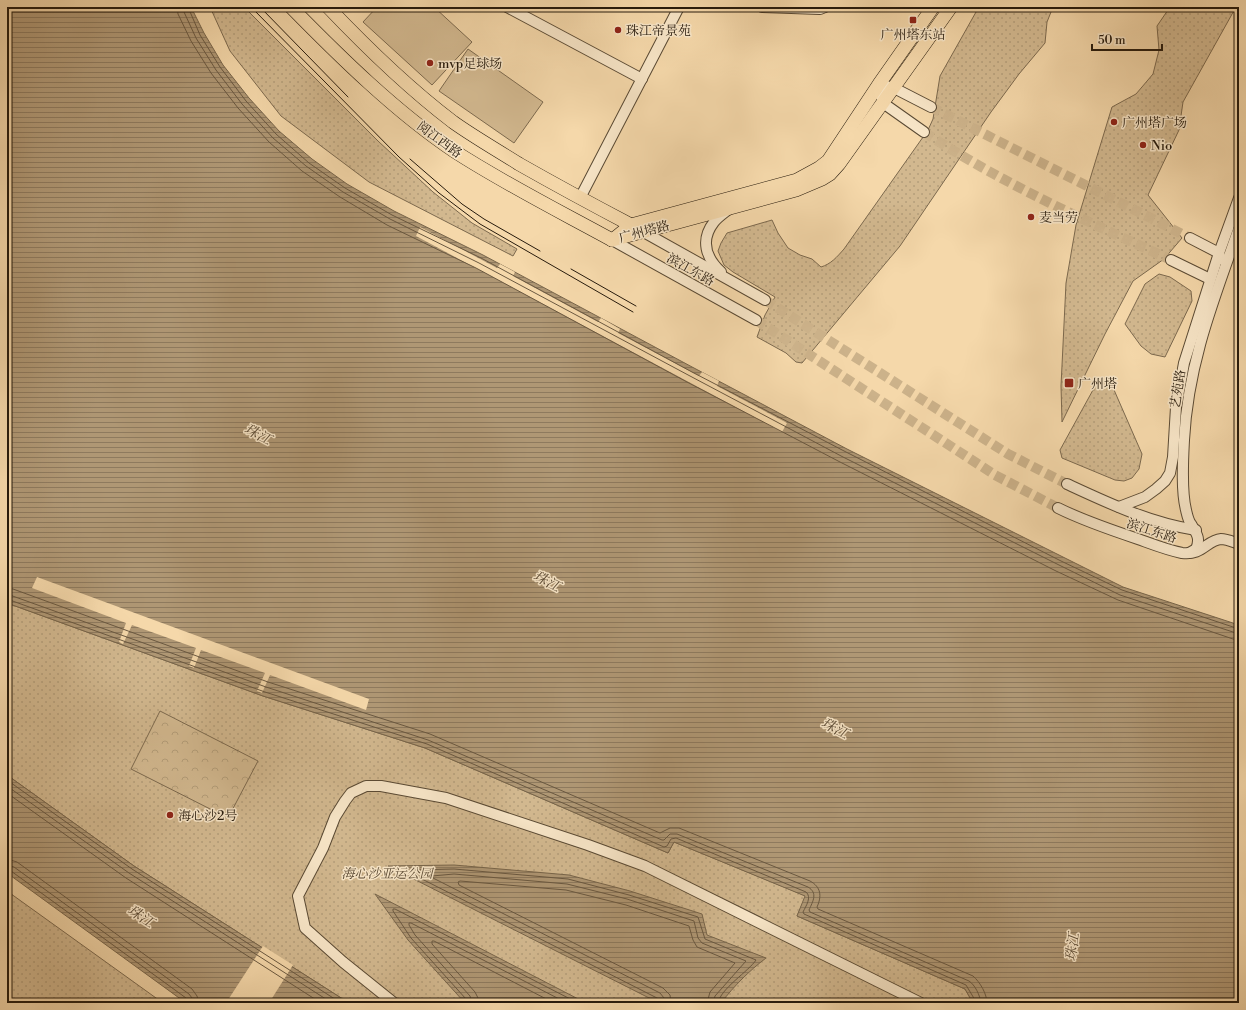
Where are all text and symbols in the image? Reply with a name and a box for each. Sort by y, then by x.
marker: 广州塔东站 [908,15,918,25]
place label: 珠江帝景苑 [626,23,691,39]
marker: 珠江帝景苑 [613,25,623,35]
scale bar [1092,26,1162,52]
place label: 广州塔东站 [880,27,946,43]
text: 50 m [1098,33,1126,48]
place label: mvp足球场 [438,56,502,72]
marker: mvp足球场 [425,58,435,68]
place label: 广州塔广场 [1122,115,1187,131]
marker: 广州塔广场 [1109,117,1119,127]
street label: 阅江西路 [414,118,465,162]
place label: Nio [1151,138,1172,154]
marker: Nio [1138,140,1148,150]
place label: 麦当劳 [1039,210,1078,226]
marker: 麦当劳 [1026,212,1036,222]
street label: 广州塔路 [617,218,671,246]
street label: 滨江东路 [664,250,717,289]
street label: 艺苑路 [1167,369,1189,410]
place label: 广州塔 [1078,376,1117,392]
marker: 广州塔 [1063,377,1075,389]
water label: 珠江 [241,421,276,450]
street label: 滨江东路 [1124,515,1179,547]
water label: 珠江 [530,568,565,597]
water label: 珠江 [818,715,853,744]
place label: 海心沙2号 [178,808,237,824]
marker: 海心沙2号 [165,810,175,820]
park label: 海心沙亚运公园 [341,866,434,882]
water label: 珠江 [124,902,159,933]
water label: 珠江 [1062,930,1084,962]

